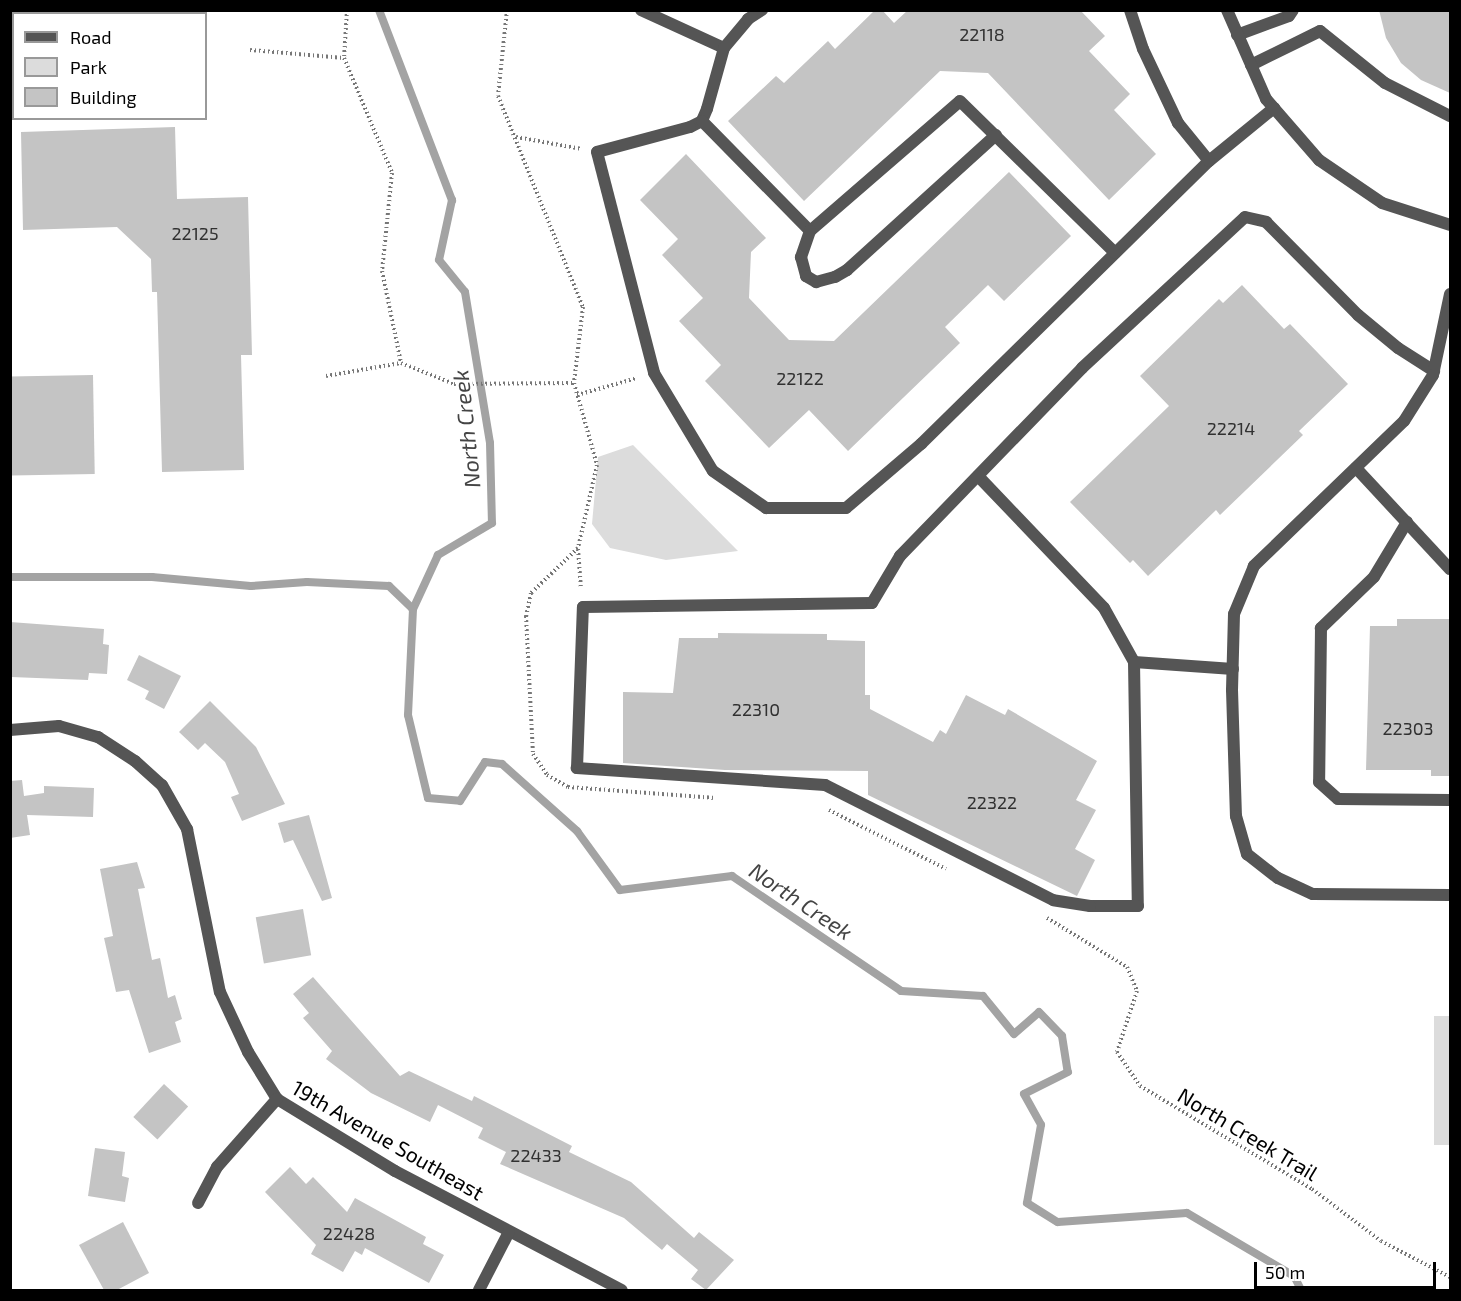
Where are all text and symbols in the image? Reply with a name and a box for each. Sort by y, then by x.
legend [12,12,207,120]
house number: 22118 [959,23,1005,45]
text: Road [70,26,111,48]
text: Park [70,56,107,78]
text: Building [70,86,137,108]
house number: 22125 [171,222,219,244]
house number: 22122 [776,367,824,389]
water label: North Creek [447,369,485,489]
house number: 22214 [1207,417,1255,439]
house number: 22310 [732,698,780,720]
house number: 22303 [1382,717,1434,739]
house number: 22322 [967,791,1017,813]
water label: North Creek [744,857,858,945]
street label: 19th Avenue Southeast [287,1075,489,1205]
street label: North Creek Trail [1173,1082,1323,1186]
house number: 22433 [510,1144,562,1166]
house number: 22428 [323,1222,375,1244]
scale bar [1257,1250,1438,1288]
text: 50 m [1265,1261,1305,1283]

